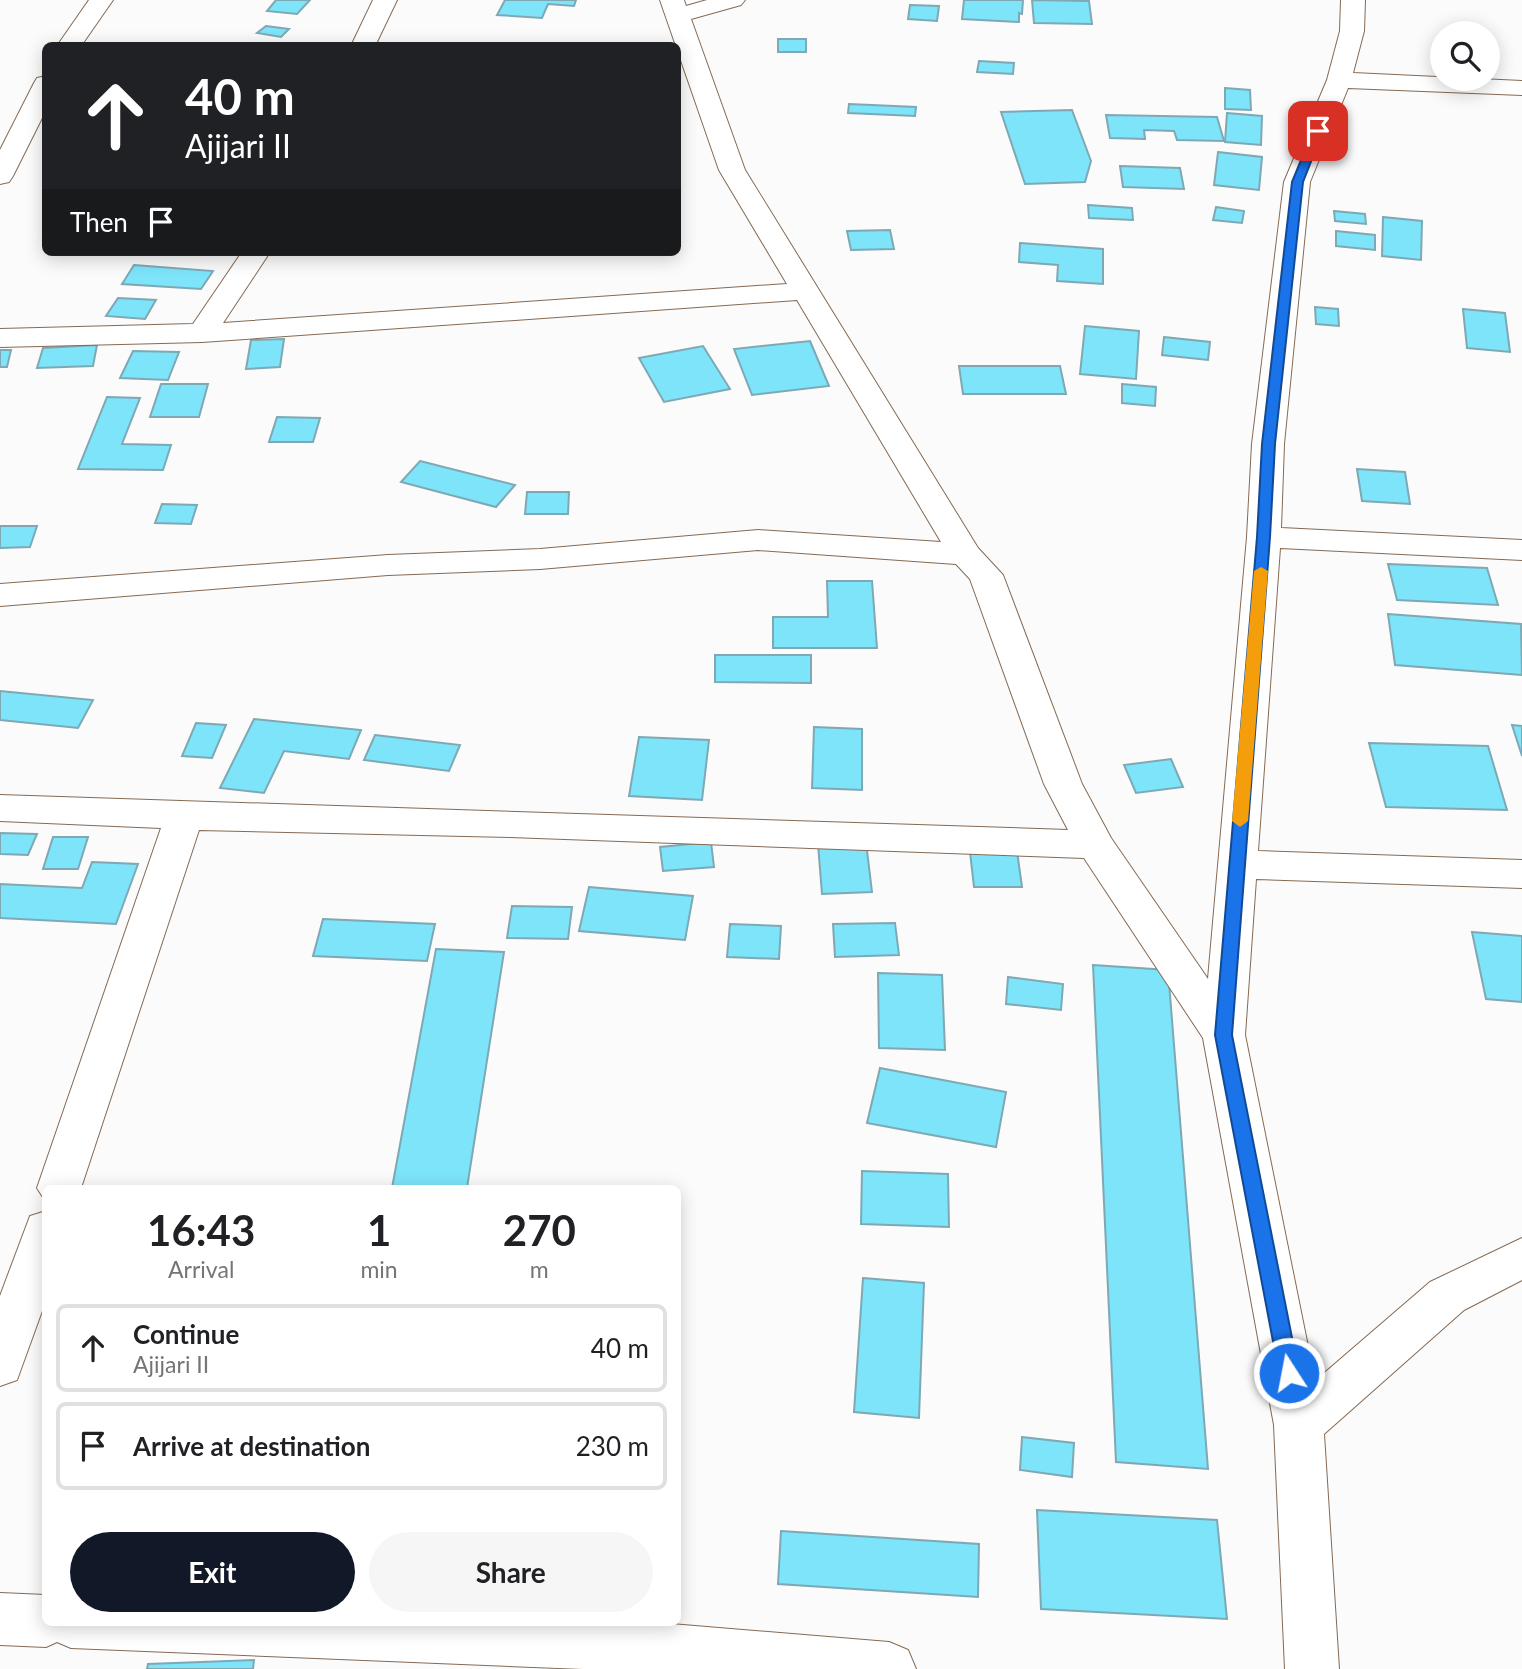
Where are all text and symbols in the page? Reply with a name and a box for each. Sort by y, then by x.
map controls [1430,21,1500,91]
button: search [1430,21,1500,91]
text: 40 m [185,67,295,125]
icon: ahead [70,70,161,161]
pin [1288,101,1348,161]
icon: arrive [1299,112,1337,150]
text: Ajijari II [185,126,291,165]
icon: arrive [142,203,180,241]
text: Then [70,206,128,238]
text: 16:43 [147,1205,255,1255]
text: 1 [367,1205,391,1255]
text: 270 [503,1205,576,1255]
text: Arrival [168,1255,234,1283]
text: min [360,1255,398,1283]
text: m [530,1255,549,1283]
text: Continue [133,1318,239,1350]
icon: ahead [74,1329,112,1367]
text: 40 m [591,1332,649,1364]
position arrow [1252,1336,1326,1410]
text: Ajijari II [133,1350,209,1378]
icon: arrive [74,1427,112,1465]
text: Arrive at destination [133,1430,370,1462]
text: 230 m [576,1430,649,1462]
button: Exit [70,1532,355,1612]
button: Share [369,1532,653,1612]

